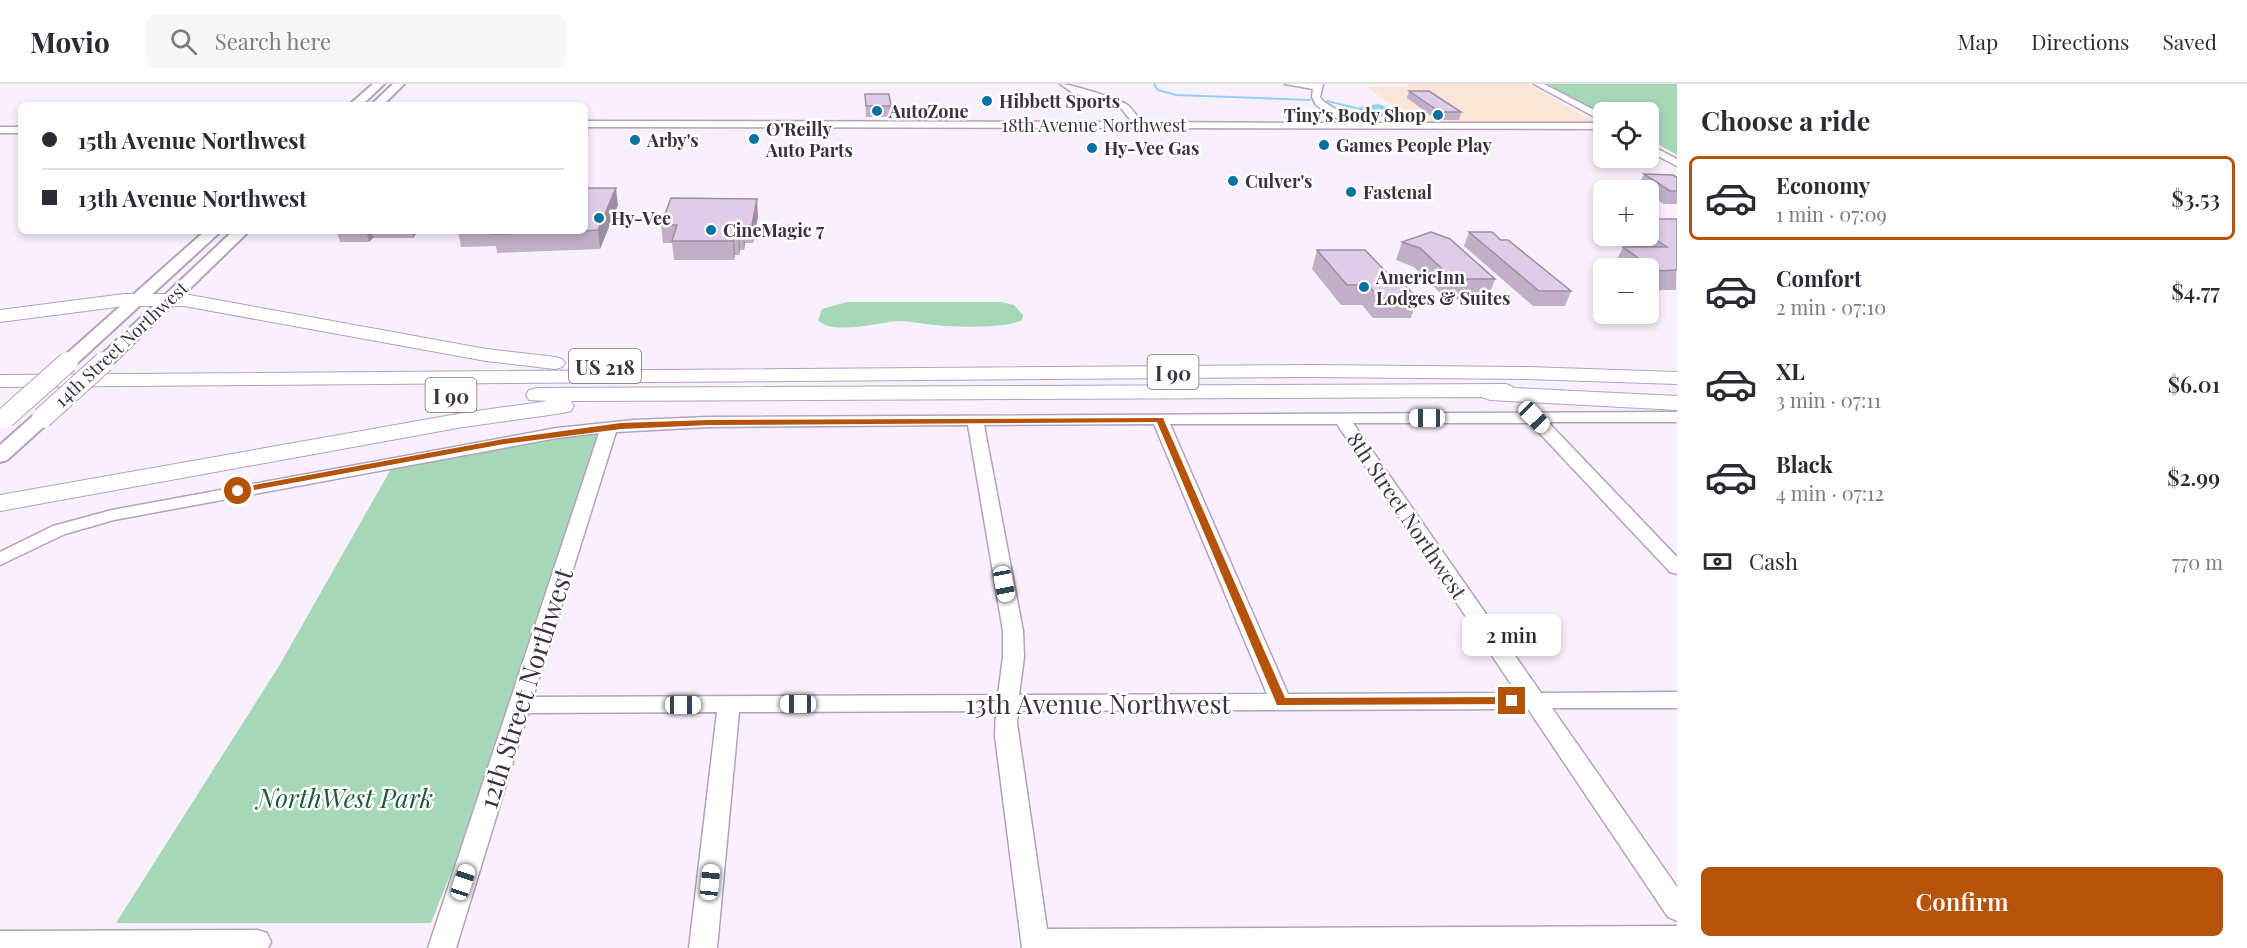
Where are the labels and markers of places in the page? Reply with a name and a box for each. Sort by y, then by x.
place label: Hibbett Sports [999,89,1120,113]
marker: Hibbett Sports [980,94,994,108]
place label: AutoZone [888,99,969,123]
place label: Tiny's Body Shop [1284,103,1426,127]
marker: AutoZone [870,104,884,118]
marker: Tiny's Body Shop [1431,108,1445,122]
place label: O'Reilly Auto Parts [765,117,853,162]
place label: Arby's [646,128,699,152]
marker: O'Reilly Auto Parts [747,132,761,146]
marker: Arby's [628,133,642,147]
place label: Games People Play [1336,133,1492,157]
place label: Hy-Vee Gas [1104,136,1199,160]
marker: Games People Play [1317,138,1331,152]
marker: Hy-Vee Gas [1085,141,1099,155]
place label: Culver's [1245,169,1312,193]
marker: Culver's [1226,174,1240,188]
place label: Fastenal [1363,180,1433,204]
marker: Fastenal [1344,185,1358,199]
place label: Hy-Vee [611,206,671,230]
marker: Hy-Vee [592,211,606,225]
place label: CineMagic 7 [723,218,825,242]
marker: CineMagic 7 [704,223,718,237]
place label: AmericInn Lodges & Suites [1375,265,1510,310]
marker: AmericInn Lodges & Suites [1357,280,1371,294]

